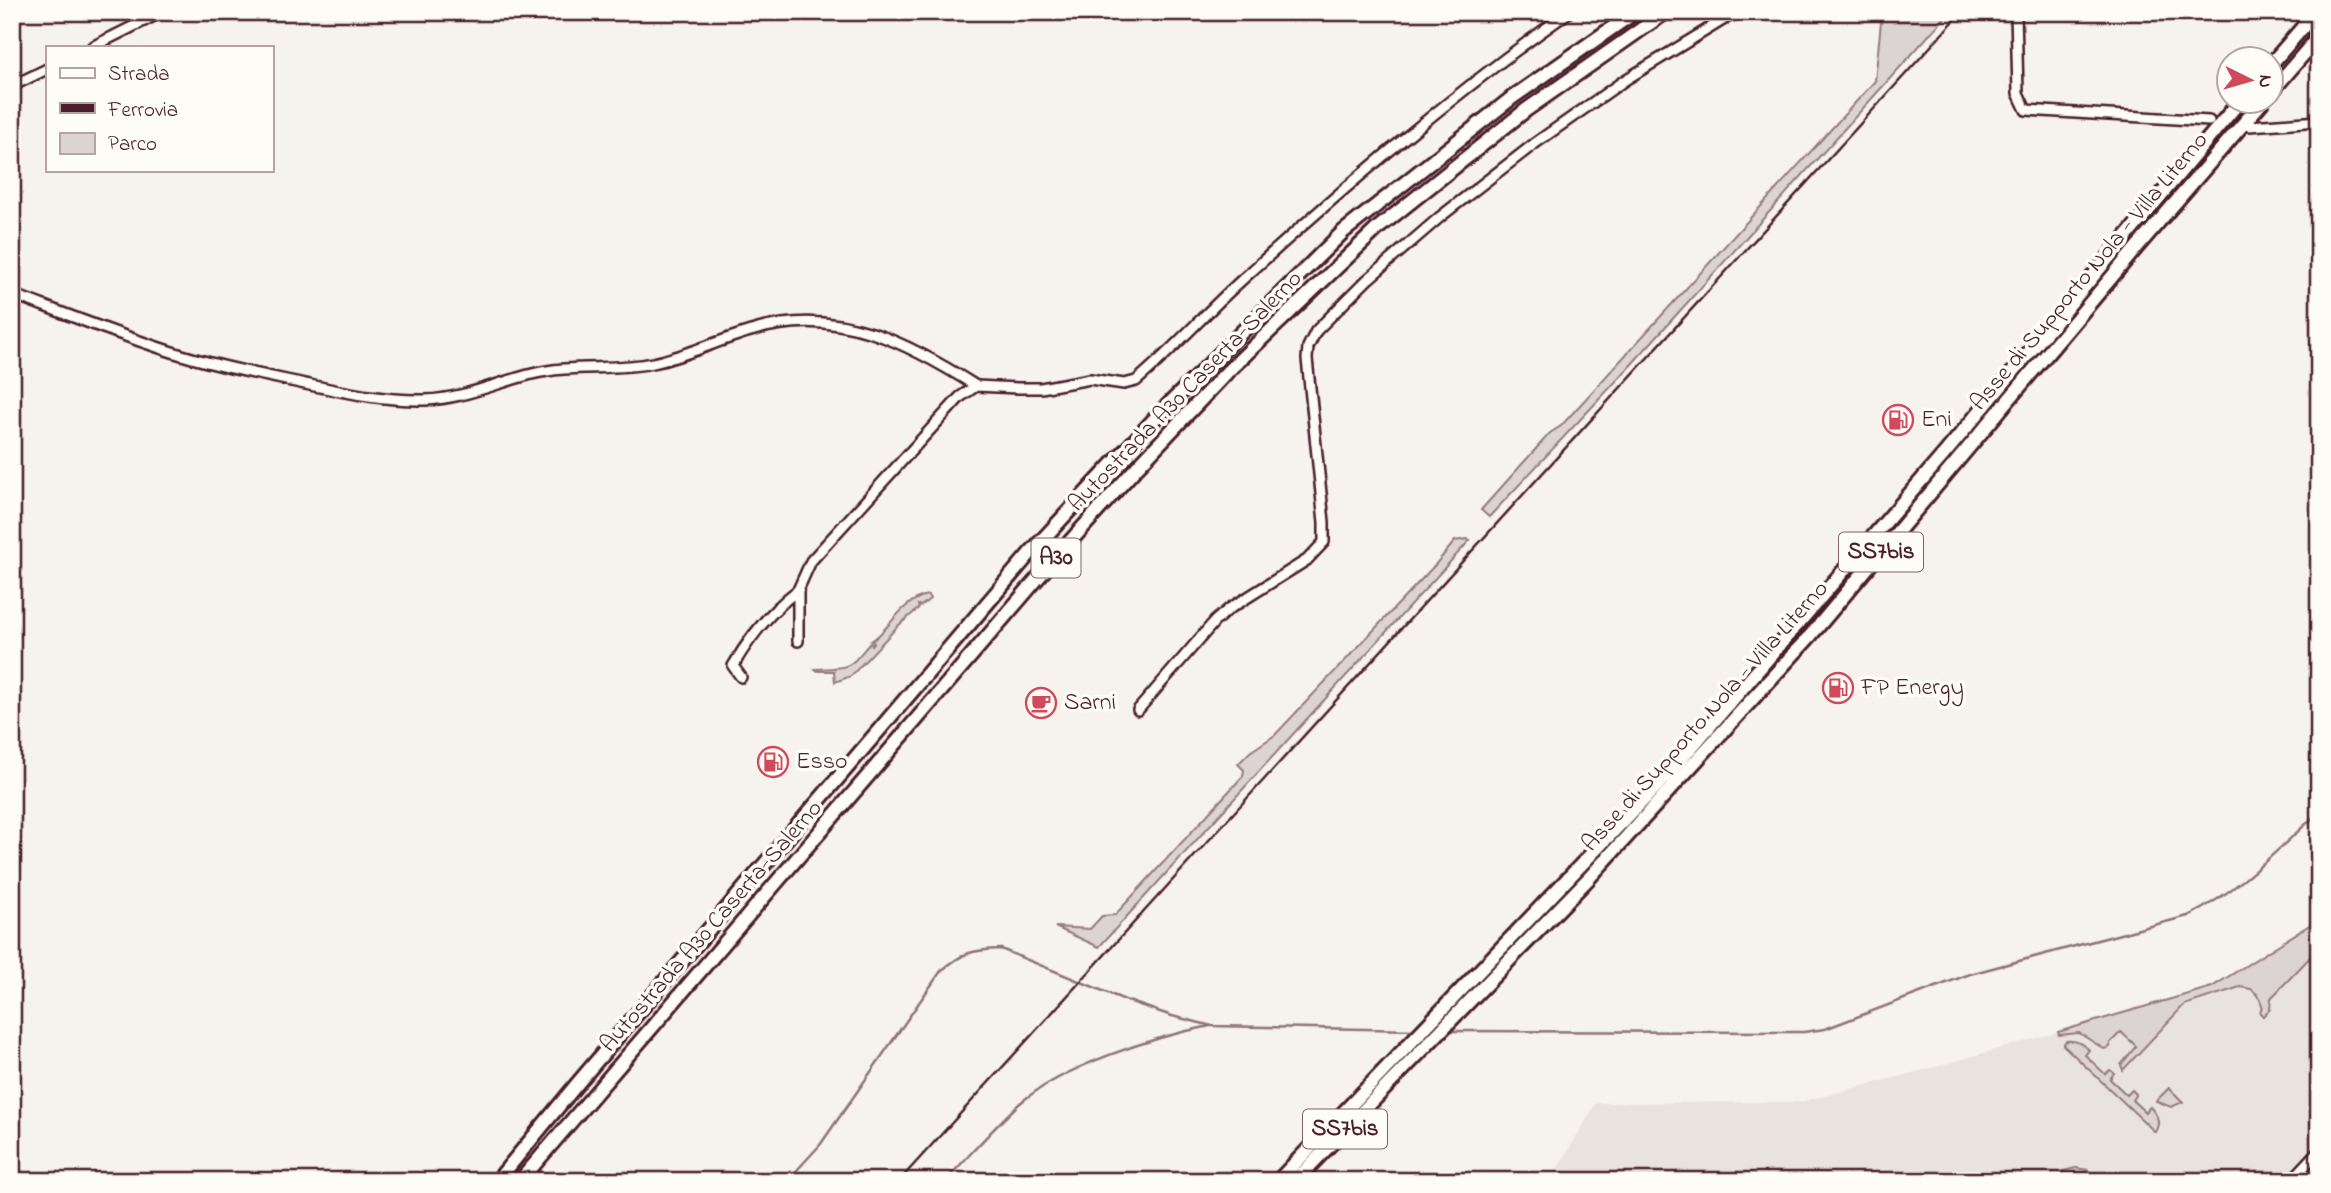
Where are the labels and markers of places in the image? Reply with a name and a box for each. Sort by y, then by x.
fuel station icon: Eni [1881,403,1915,437]
place label: Eni [1921,403,1952,438]
fuel station icon: FP Energy [1821,671,1855,705]
place label: FP Energy [1860,671,1964,707]
cafe icon: Sarni [1024,686,1058,720]
place label: Sarni [1064,686,1116,721]
fuel station icon: Esso [756,745,790,779]
place label: Esso [796,745,847,780]

